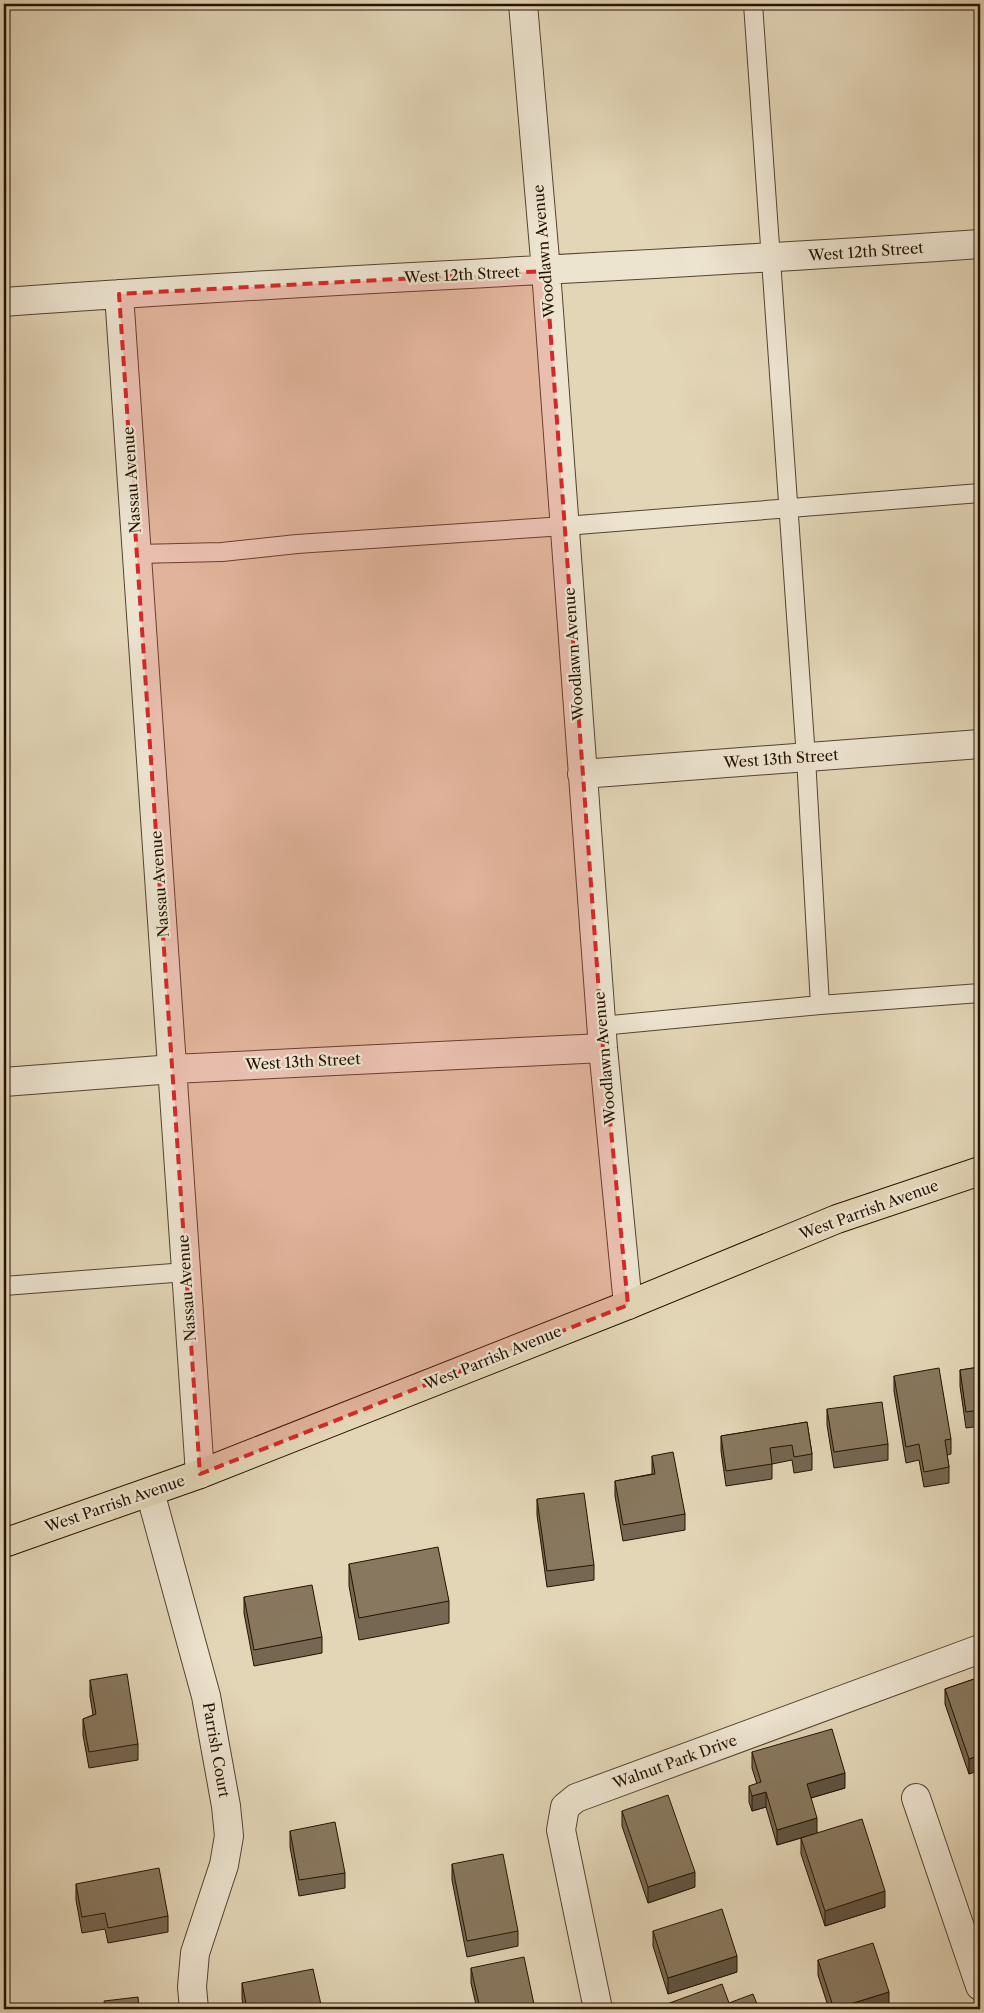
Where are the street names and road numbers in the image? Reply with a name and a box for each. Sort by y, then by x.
street label: Woodlawn Avenue [528,184,559,319]
street label: West 12th Street [807,238,925,265]
street label: West 12th Street [403,262,521,287]
street label: Nassau Avenue [118,426,145,534]
street label: Woodlawn Avenue [559,587,588,722]
street label: West 13th Street [722,745,840,772]
street label: Nassau Avenue [146,830,173,938]
street label: Woodlawn Avenue [589,991,620,1126]
street label: West 13th Street [244,1049,362,1074]
street label: West Parrish Avenue [796,1176,941,1244]
street label: Nassau Avenue [173,1234,200,1342]
street label: West Parrish Avenue [420,1321,564,1394]
street label: West Parrish Avenue [41,1471,187,1537]
street label: Parrish Court [199,1701,234,1800]
street label: Walnut Park Drive [609,1730,739,1793]

